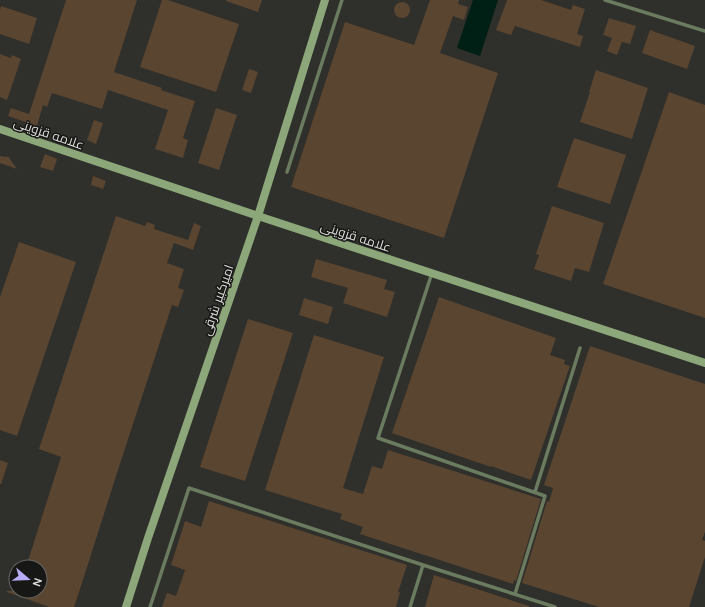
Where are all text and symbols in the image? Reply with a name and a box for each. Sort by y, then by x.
street label: علامه قزوینی [11,113,86,153]
street label: علامه قزوینی [318,217,393,256]
street label: امیرکبیر شرقی [197,262,238,338]
north arrow [8,559,48,599]
text: N [30,576,45,588]

